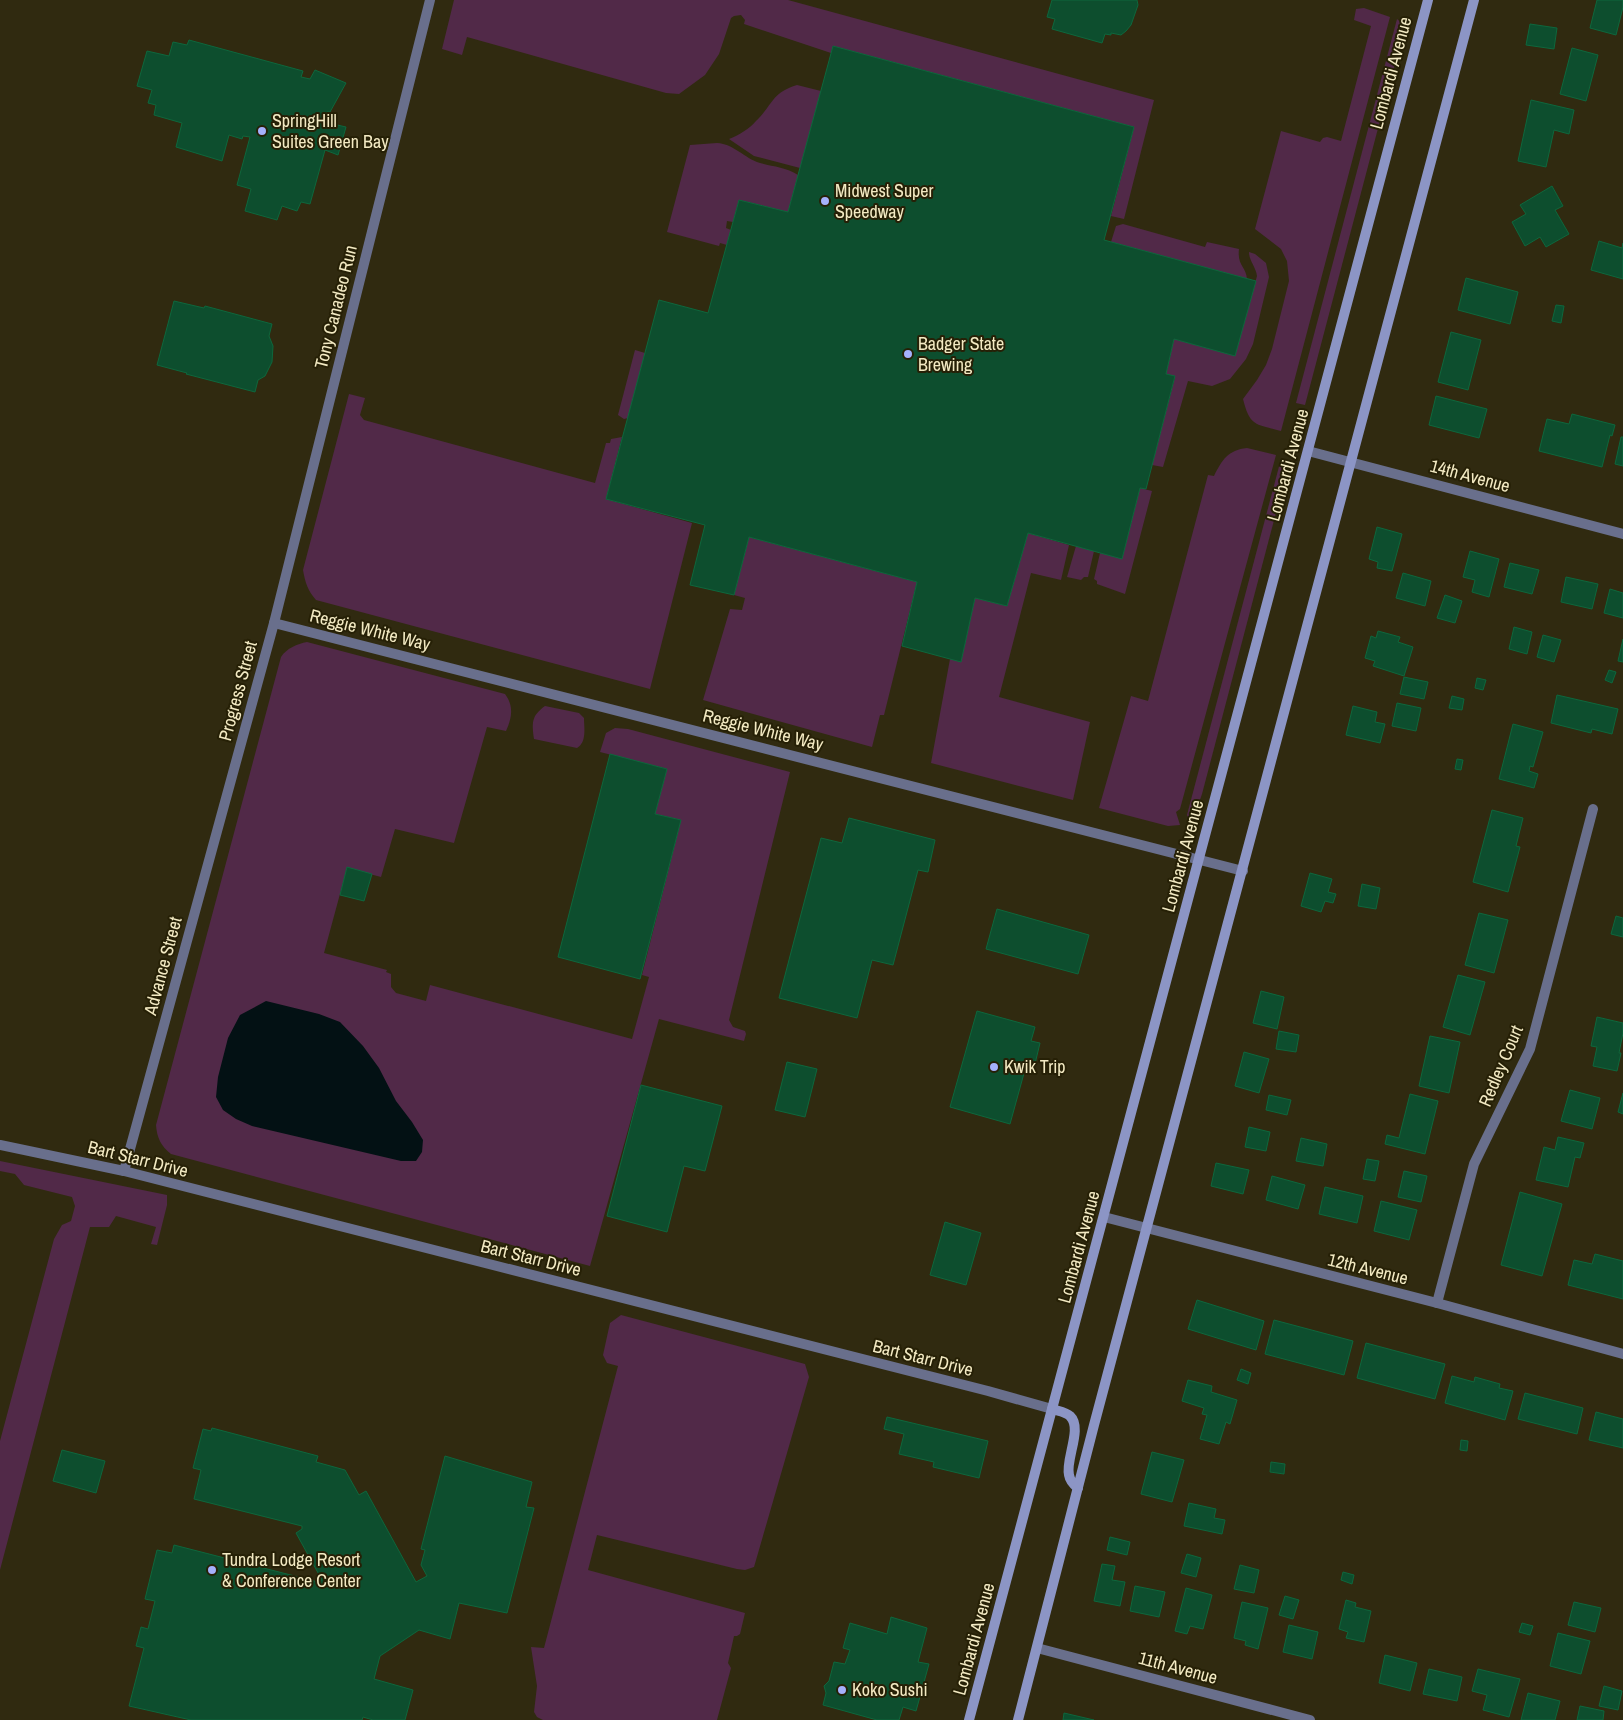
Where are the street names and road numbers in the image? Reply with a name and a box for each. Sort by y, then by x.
street label: Lombardi Avenue [1364,14,1418,132]
street label: Tony Canadeo Run [308,243,363,371]
street label: Lombardi Avenue [1261,406,1315,524]
street label: 14th Avenue [1427,453,1513,498]
street label: Reggie White Way [307,602,434,657]
street label: Progress Street [212,638,263,744]
street label: Reggie White Way [700,702,827,757]
street label: Lombardi Avenue [1156,797,1210,915]
street label: Advance Street [137,914,188,1019]
street label: Redley Court [1472,1021,1529,1110]
street label: Bart Starr Drive [85,1134,191,1183]
street label: Lombardi Avenue [1052,1188,1106,1306]
street label: Bart Starr Drive [478,1233,584,1282]
street label: 12th Avenue [1325,1246,1411,1291]
street label: Bart Starr Drive [870,1333,976,1382]
street label: Lombardi Avenue [947,1580,1001,1698]
street label: 11th Avenue [1136,1645,1220,1690]

